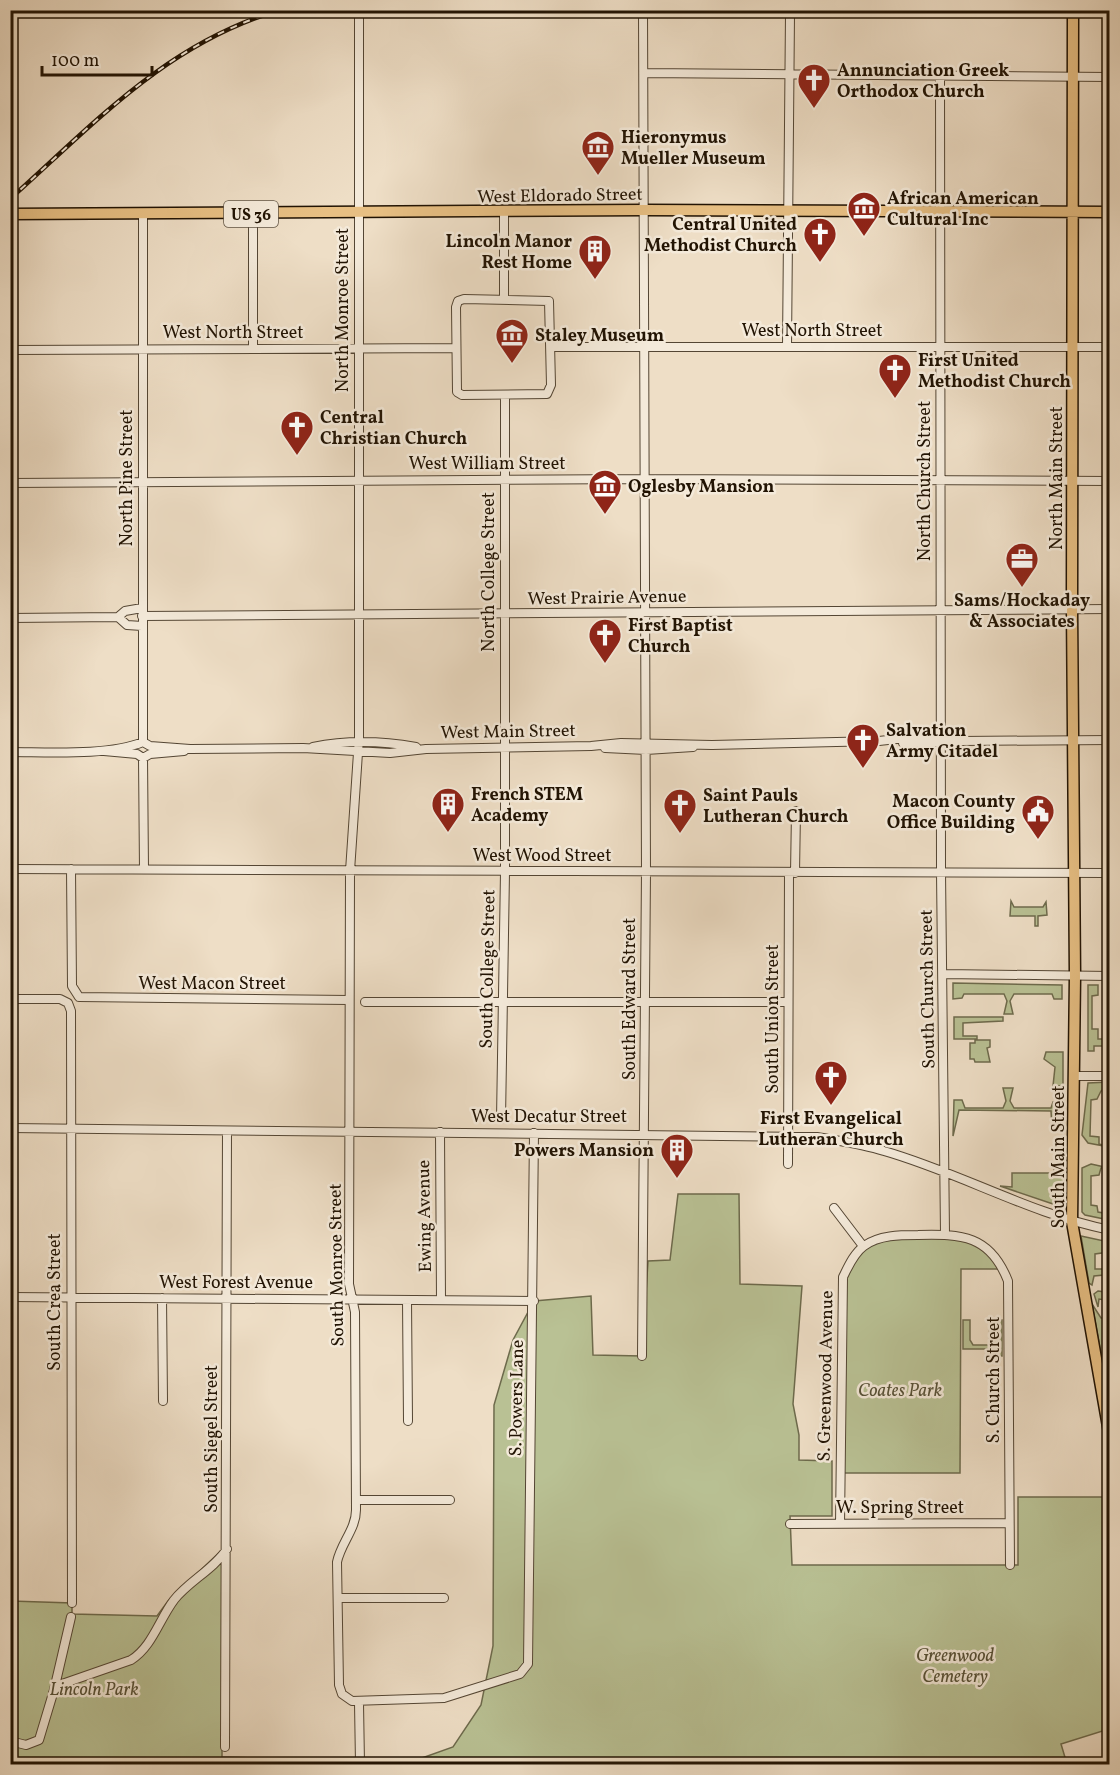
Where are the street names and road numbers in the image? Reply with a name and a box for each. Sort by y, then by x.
street label: West Eldorado Street [477,183,643,210]
road number: US 36 [224,201,278,227]
street label: North Monroe Street [331,228,356,392]
street label: West North Street [741,319,883,344]
street label: West North Street [162,321,304,346]
street label: North Church Street [913,401,938,561]
street label: North Main Street [1045,406,1070,550]
street label: North Pine Street [115,409,140,547]
street label: West William Street [408,452,566,477]
street label: North College Street [477,492,502,652]
street label: West Prairie Avenue [527,585,687,612]
street label: West Main Street [440,719,576,746]
street label: West Wood Street [473,844,611,869]
street label: South College Street [475,889,502,1049]
street label: South Church Street [915,909,942,1069]
street label: South Edward Street [618,918,643,1080]
street label: South Union Street [761,944,786,1094]
street label: West Macon Street [138,972,286,997]
street label: South Main Street [1047,1086,1072,1228]
street label: West Decatur Street [471,1105,627,1130]
street label: Ewing Avenue [412,1159,439,1272]
street label: South Monroe Street [324,1183,351,1347]
street label: South Crea Street [43,1233,68,1371]
street label: West Forest Avenue [159,1271,313,1296]
street label: S. Greenwood Avenue [813,1290,840,1462]
street label: S. Church Street [982,1316,1007,1444]
street label: S. Powers Lane [504,1339,531,1457]
street label: South Siegel Street [200,1365,225,1513]
street label: W. Spring Street [836,1496,964,1521]

